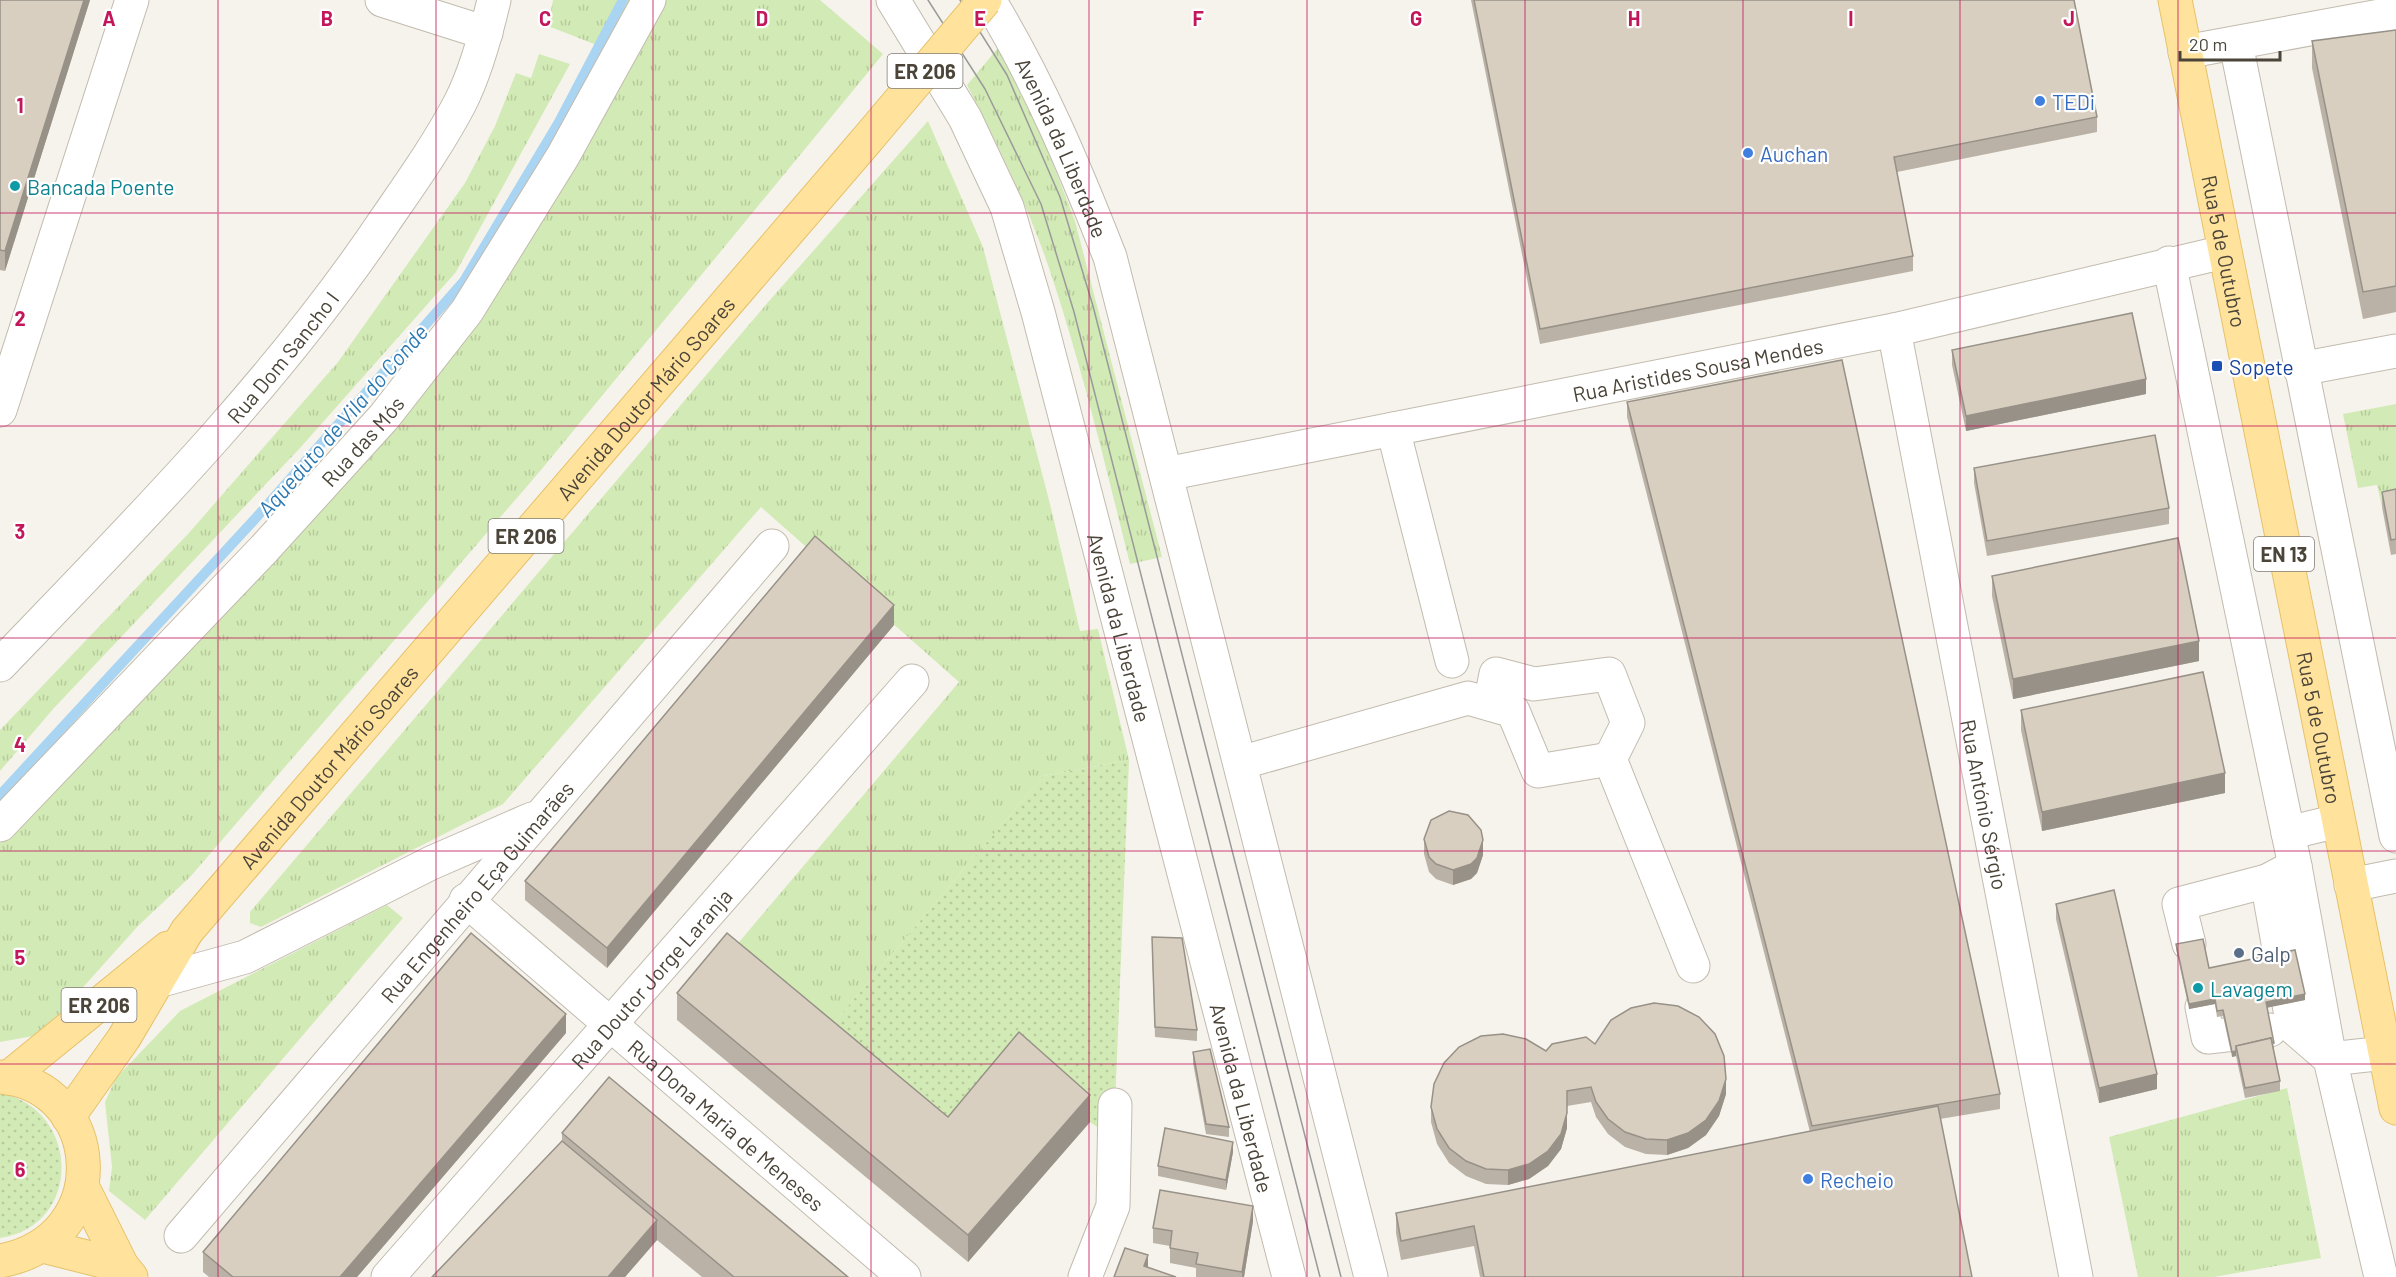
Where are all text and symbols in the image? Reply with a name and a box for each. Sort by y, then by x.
text: A [102,6,116,30]
text: B [321,6,333,30]
text: C [539,6,551,30]
text: D [756,6,768,30]
text: E [974,6,986,30]
text: F [1192,6,1204,30]
text: G [1410,6,1422,30]
text: H [1628,6,1640,30]
text: I [1848,6,1854,30]
text: J [2063,6,2075,30]
scale bar [2180,24,2280,62]
text: 20 m [2189,33,2227,55]
street label: Avenida da Liberdade [1011,53,1113,241]
road number: ER 206 [888,54,962,88]
place label: TEDi [2052,89,2095,114]
text: 1 [16,93,24,117]
marker: TEDi [2033,94,2047,108]
place label: Auchan [1760,141,1828,166]
marker: Auchan [1741,146,1755,160]
street label: Rua 5 de Outubro [2198,173,2252,329]
place label: Bancada Poente [27,174,175,199]
marker: Bancada Poente [8,179,22,193]
street label: Rua Dom Sancho I [221,286,343,428]
street label: Avenida Doutor Mário Soares [551,291,739,505]
text: 2 [14,306,26,330]
water label: Aqueduto de Vila do Conde [251,319,433,521]
street label: Rua Aristides Sousa Mendes [1570,332,1825,406]
place label: Sopete [2229,354,2294,379]
marker: Sopete [2210,359,2224,373]
street label: Rua das Mós [315,391,408,491]
text: 3 [15,519,25,543]
road number: ER 206 [488,519,564,553]
street label: Avenida da Liberdade [1083,530,1157,725]
road number: EN 13 [2254,537,2314,571]
street label: Rua 5 de Outubro [2293,649,2348,806]
street label: Avenida Doutor Mário Soares [234,660,423,873]
street label: Rua António Sérgio [1957,717,2014,892]
text: 4 [14,732,26,756]
street label: Rua Engenheiro Eça Guimarães [375,775,578,1007]
street label: Rua Doutor Jorge Laranja [565,883,737,1073]
place label: Galp [2251,941,2291,966]
text: 5 [15,945,26,969]
marker: Galp [2232,946,2246,960]
place label: Lavagem [2210,976,2293,1001]
marker: Lavagem [2191,981,2205,995]
road number: ER 206 [62,988,136,1022]
street label: Avenida da Liberdade [1206,1000,1279,1195]
street label: Rua Dona Maria de Meneses [624,1033,830,1215]
text: 6 [15,1157,26,1181]
place label: Recheio [1820,1167,1894,1192]
marker: Recheio [1801,1172,1815,1186]

